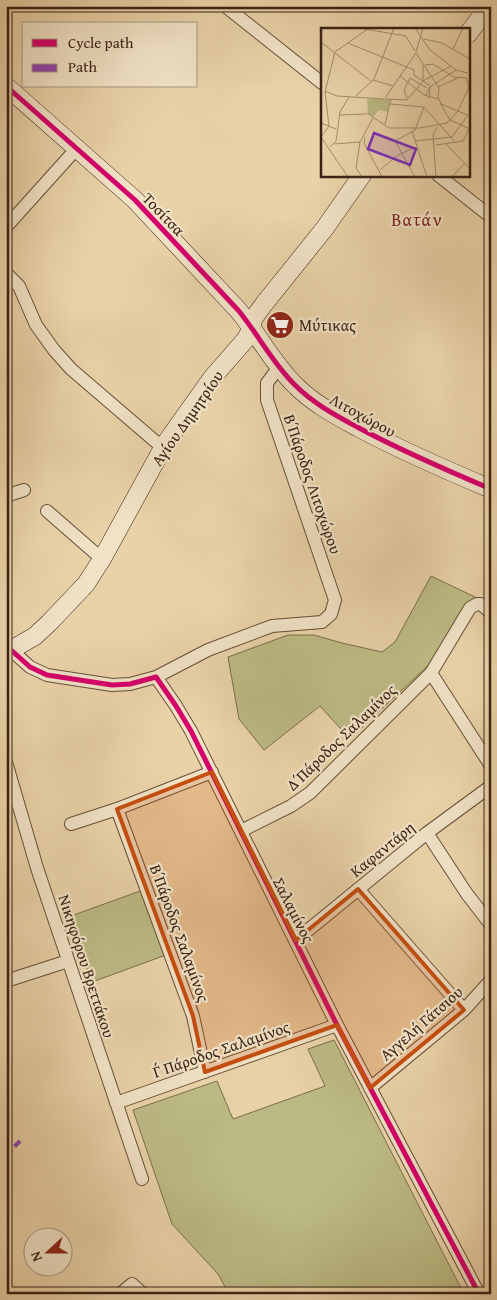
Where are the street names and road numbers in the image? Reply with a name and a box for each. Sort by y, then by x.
street label: Τοσίτσα [137,187,191,241]
street label: Αγίου Δημητρίου [145,365,229,471]
street label: Λιτοχώρου [325,387,401,443]
street label: Β΄ Πάροδος Λιτοχώρου [278,411,348,557]
street label: Δ΄ Πάροδος Σαλαμίνος [281,678,402,796]
street label: Καφαντάρη [344,815,420,883]
street label: Β΄ Πάροδος Σαλαμίνος [144,861,216,1005]
street label: Σαλαμίνος [267,873,321,947]
street label: Νικηφόρου Βρεττάκου [52,891,122,1041]
street label: Αγγελή Γάτσιου [374,980,468,1066]
street label: Γ΄ Πάροδος Σαλαμίνος [149,1014,293,1084]

